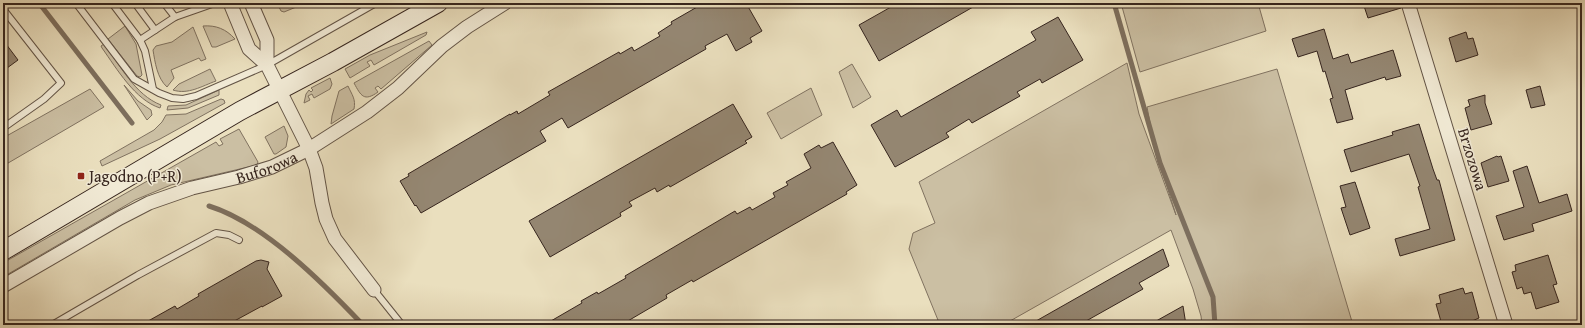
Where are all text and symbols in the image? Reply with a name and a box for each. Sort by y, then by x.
street label: Brzozowa [1452,125,1494,194]
street label: Buforowa [233,144,302,189]
place label: Jagodno (P+R) [87,164,182,188]
marker: Jagodno (P+R) [76,171,86,181]

